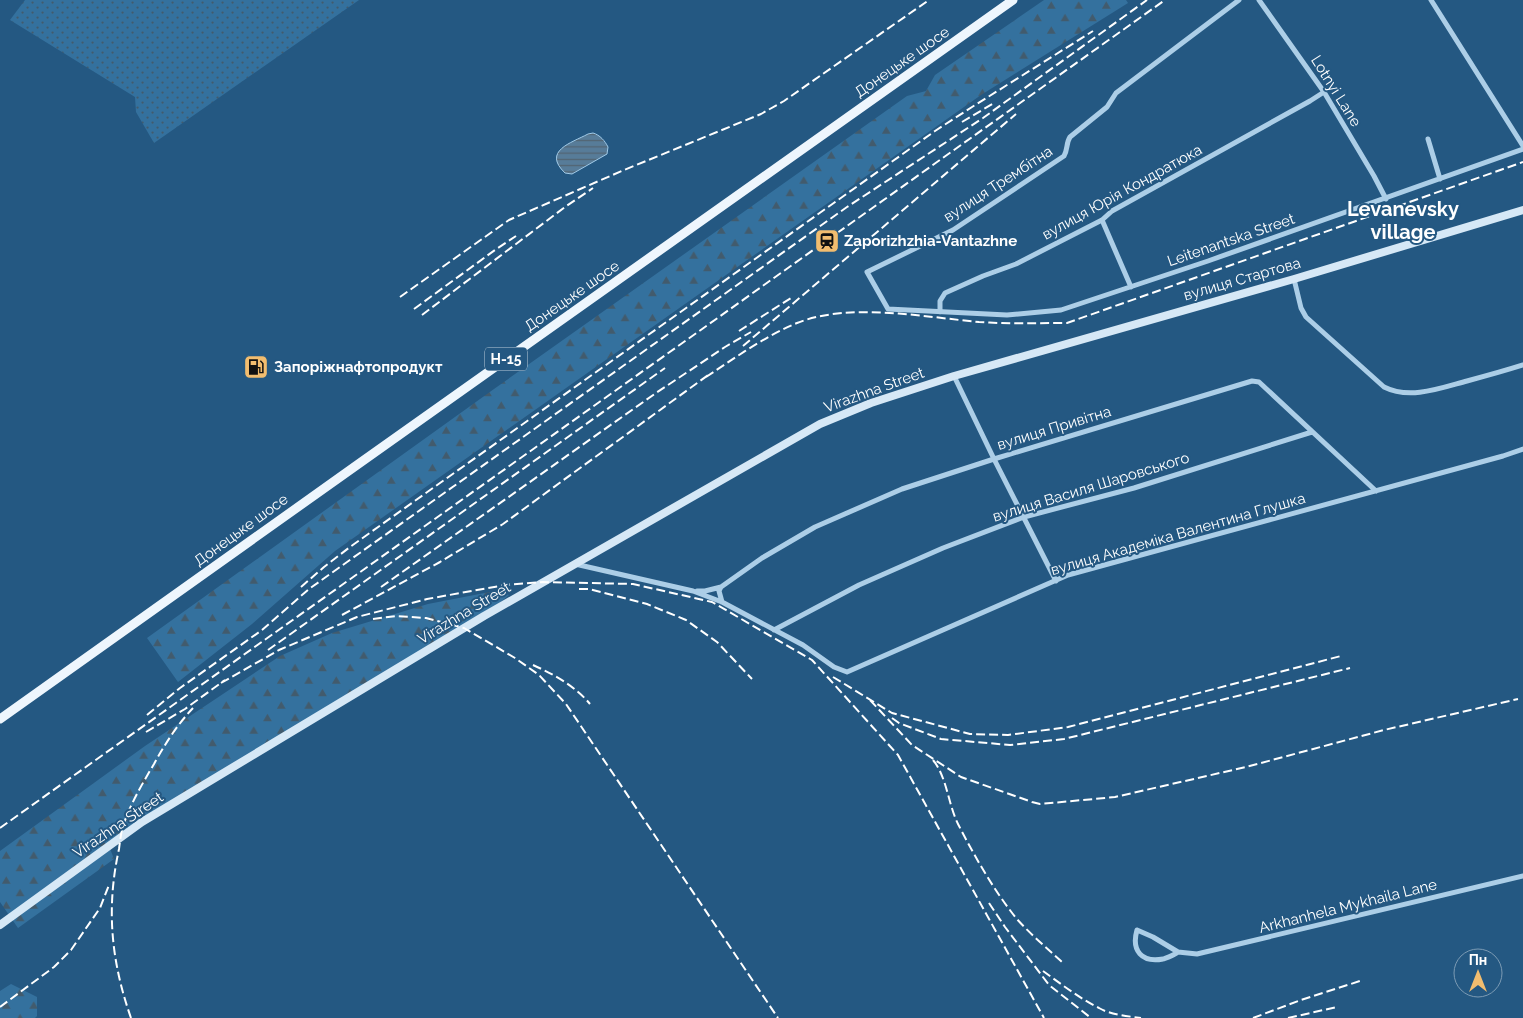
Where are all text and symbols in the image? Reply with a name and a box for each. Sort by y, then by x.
street label: Донецьке шосе [851,23,953,101]
street label: Lotnyi Lane [1307,52,1365,130]
street label: вулиця Юрія Кондратюка [1039,140,1205,244]
street label: вулиця Трембітна [940,142,1056,226]
district label: Levanevsky village [1347,197,1459,244]
street label: Leitenantska Street [1165,210,1297,270]
station icon: Zaporizhzhia-Vantazhne [814,228,840,254]
place label: Zaporizhzhia-Vantazhne [844,232,1017,250]
street label: вулиця Стартова [1181,254,1303,304]
street label: Донецьке шосе [521,257,623,335]
road number: Н-15 [485,348,527,370]
fuel station icon: Запоріжнафтопродукт [243,354,269,380]
place label: Запоріжнафтопродукт [274,358,443,376]
street label: Virazhna Street [821,364,927,416]
street label: вулиця Привітна [995,402,1113,454]
street label: вулиця Василя Шаровського [990,448,1192,526]
street label: вулиця Академіка Валентина Глушка [1049,489,1307,579]
street label: Донецьке шосе [191,490,292,570]
street label: Virazhna Street [414,578,514,648]
street label: Virazhna Street [69,788,167,862]
street label: Arkhanhela Mykhaila Lane [1257,875,1439,937]
north arrow [1453,948,1503,998]
text: Пн [1469,952,1487,968]

